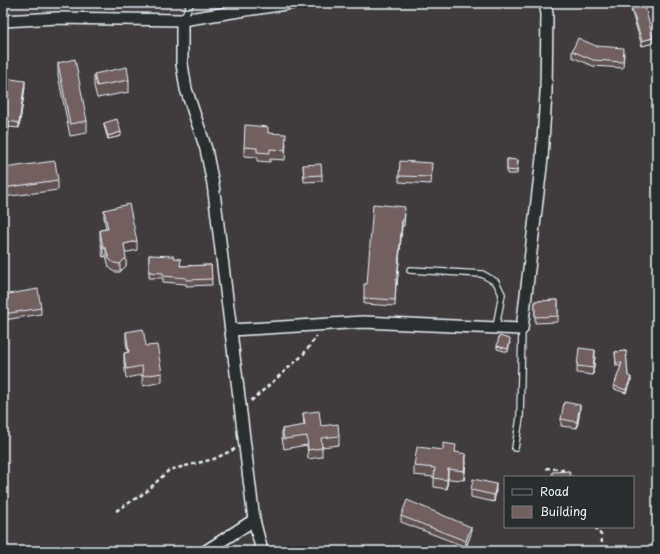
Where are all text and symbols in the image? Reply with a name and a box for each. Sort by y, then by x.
legend [504,476,634,528]
text: Road [540,482,569,500]
text: Building [540,502,587,520]

